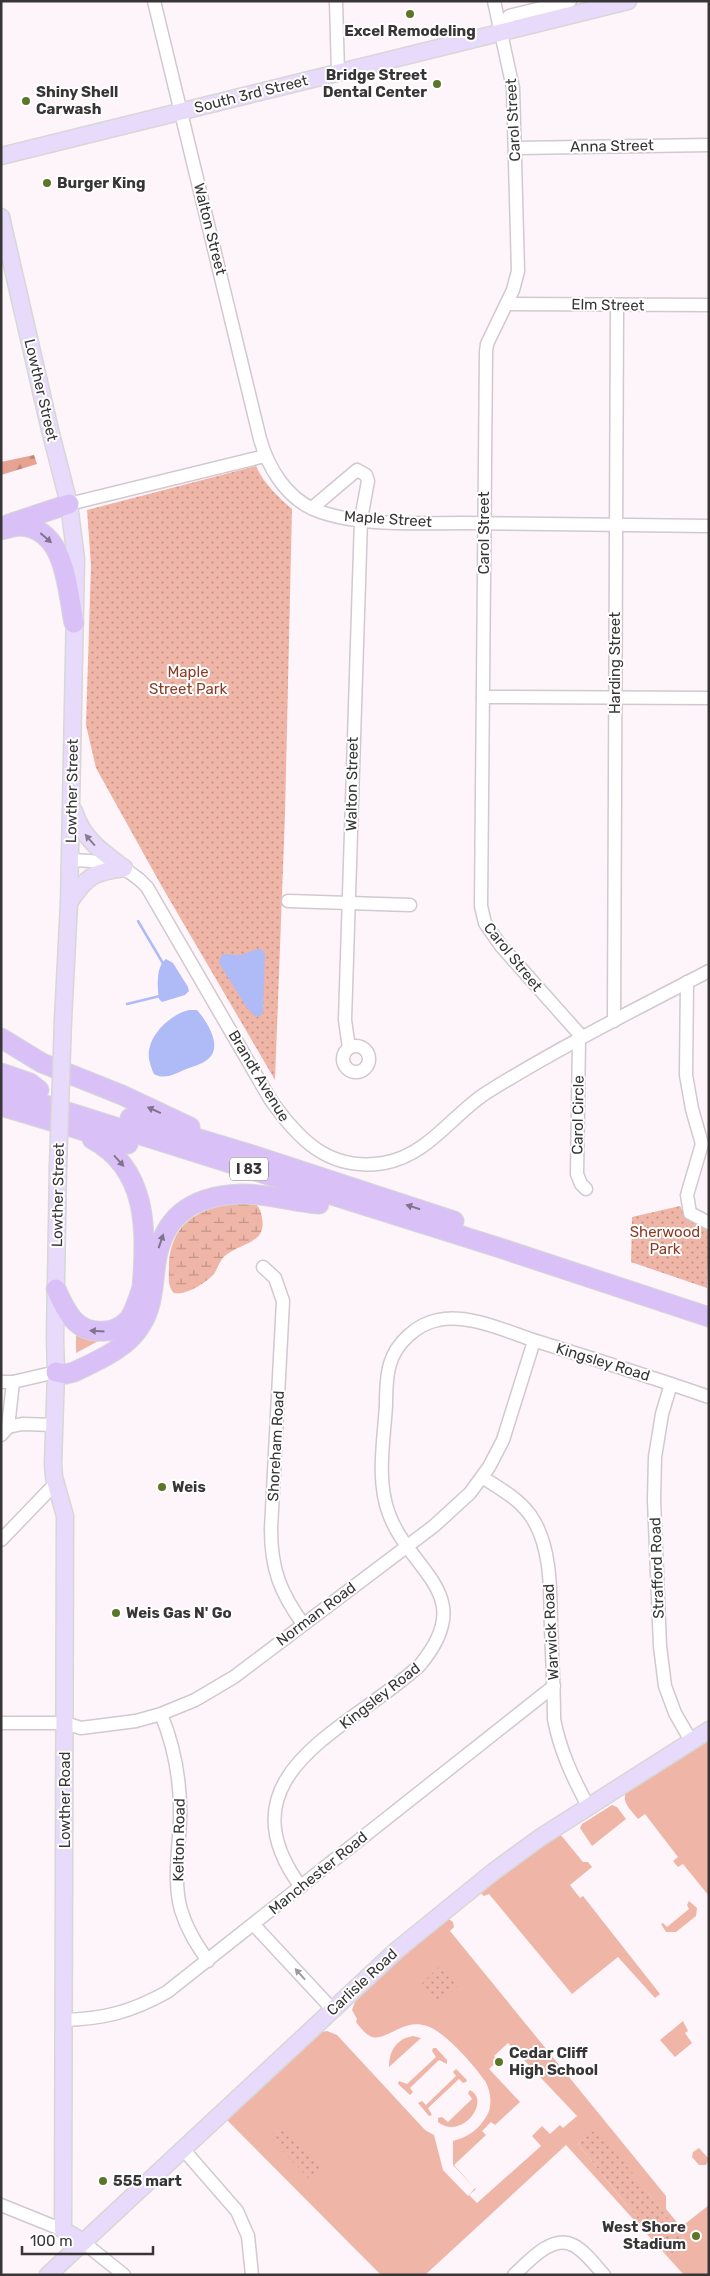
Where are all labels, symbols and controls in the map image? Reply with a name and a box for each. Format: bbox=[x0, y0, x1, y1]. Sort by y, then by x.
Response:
marker: Excel Remodeling bbox=[404, 8, 416, 20]
place label: Excel Remodeling bbox=[344, 22, 476, 40]
place label: Bridge Street Dental Center bbox=[323, 66, 427, 101]
street label: South 3rd Street bbox=[192, 71, 310, 117]
marker: Bridge Street Dental Center bbox=[431, 78, 443, 90]
street label: Carol Street bbox=[502, 78, 524, 162]
place label: Shiny Shell Carwash bbox=[36, 83, 118, 118]
marker: Shiny Shell Carwash bbox=[20, 95, 32, 107]
street label: Anna Street bbox=[570, 136, 654, 156]
place label: Burger King bbox=[57, 174, 145, 192]
marker: Burger King bbox=[41, 177, 53, 189]
street label: Walton Street bbox=[190, 181, 230, 277]
street label: Elm Street bbox=[571, 295, 645, 315]
street label: Lowther Street bbox=[20, 337, 62, 443]
street label: Carol Street bbox=[475, 491, 493, 575]
street label: Maple Street bbox=[343, 507, 433, 531]
one-way arrow bbox=[40, 532, 52, 544]
street label: Harding Street bbox=[606, 612, 624, 714]
park label: Maple Street Park bbox=[149, 663, 227, 698]
street label: Walton Street bbox=[342, 737, 362, 831]
street label: Lowther Street bbox=[62, 738, 82, 843]
one-way arrow bbox=[85, 834, 96, 846]
street label: Carol Street bbox=[480, 919, 546, 995]
street label: Brandt Avenue bbox=[225, 1027, 293, 1125]
street label: Carol Circle bbox=[568, 1075, 588, 1155]
one-way arrow bbox=[147, 1105, 161, 1113]
street label: Lowther Street bbox=[48, 1142, 68, 1247]
one-way arrow bbox=[113, 1154, 125, 1166]
road number: I 83 bbox=[230, 1158, 268, 1180]
one-way arrow bbox=[405, 1203, 420, 1211]
park label: Sherwood Park bbox=[630, 1223, 700, 1258]
one-way arrow bbox=[157, 1233, 165, 1248]
one-way arrow bbox=[89, 1326, 105, 1334]
street label: Kingsley Road bbox=[554, 1339, 652, 1385]
street label: Shoreham Road bbox=[264, 1390, 288, 1502]
place label: Weis bbox=[172, 1478, 206, 1496]
marker: Weis bbox=[156, 1481, 168, 1493]
street label: Strafford Road bbox=[646, 1517, 668, 1619]
street label: Norman Road bbox=[273, 1578, 359, 1650]
street label: Warwick Road bbox=[539, 1583, 563, 1681]
place label: Weis Gas N' Go bbox=[126, 1604, 232, 1622]
marker: Weis Gas N' Go bbox=[110, 1607, 122, 1619]
street label: Kingsley Road bbox=[336, 1659, 424, 1733]
street label: Lowther Road bbox=[56, 1752, 74, 1848]
street label: Kelton Road bbox=[169, 1798, 189, 1882]
street label: Manchester Road bbox=[265, 1828, 371, 1918]
street label: Carlisle Road bbox=[323, 1945, 401, 2019]
one-way arrow bbox=[294, 1968, 306, 1980]
place label: Cedar Cliff High School bbox=[509, 2044, 598, 2079]
marker: Cedar Cliff High School bbox=[493, 2056, 505, 2068]
place label: 555 mart bbox=[113, 2172, 182, 2190]
marker: 555 mart bbox=[97, 2175, 109, 2187]
place label: West Shore Stadium bbox=[602, 2218, 686, 2253]
scale bar bbox=[22, 2224, 154, 2256]
marker: West Shore Stadium bbox=[690, 2230, 702, 2242]
text: 100 m bbox=[30, 2232, 72, 2250]

